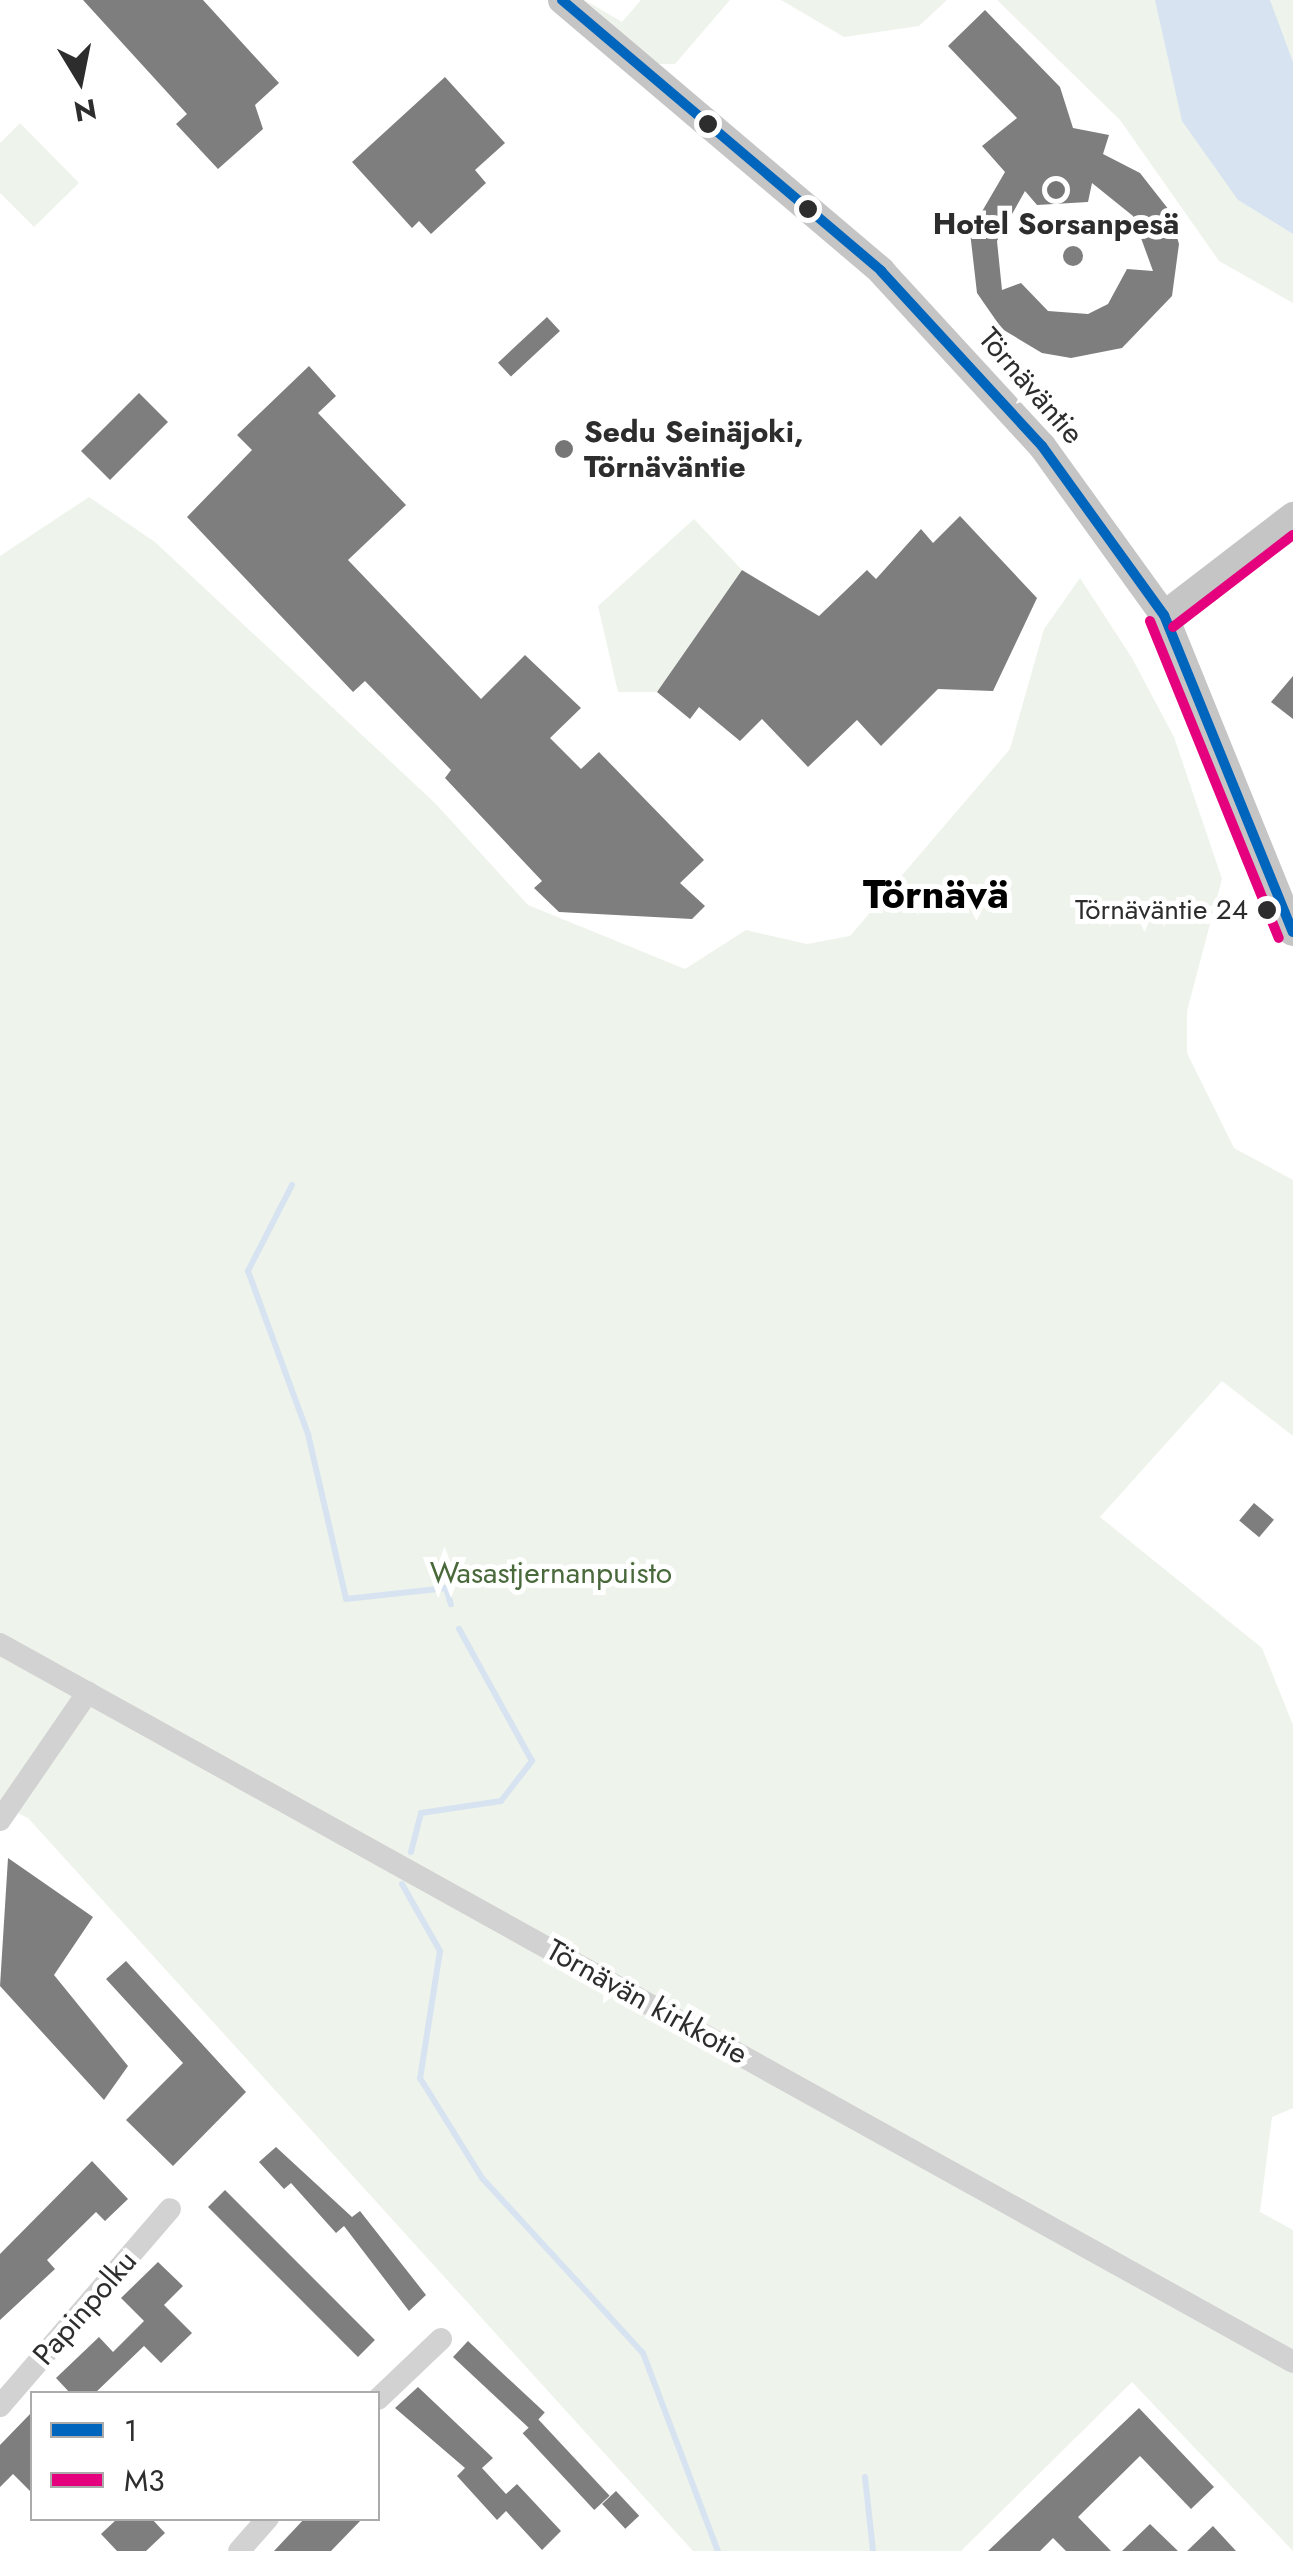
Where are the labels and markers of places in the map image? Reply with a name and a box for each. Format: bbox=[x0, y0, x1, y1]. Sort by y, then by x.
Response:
unlabelled marker bbox=[698, 114, 718, 134]
marker: Hotel Sorsanpesä bbox=[1045, 179, 1067, 201]
unlabelled marker bbox=[798, 199, 818, 219]
place label: Hotel Sorsanpesä bbox=[933, 206, 1179, 242]
place label: Sedu Seinäjoki, Törnäväntie bbox=[584, 414, 804, 484]
marker: Sedu Seinäjoki, Törnäväntie bbox=[553, 438, 575, 460]
place label: Törnäväntie 24 bbox=[1075, 893, 1248, 927]
marker: Törnäväntie 24 bbox=[1257, 900, 1277, 920]

